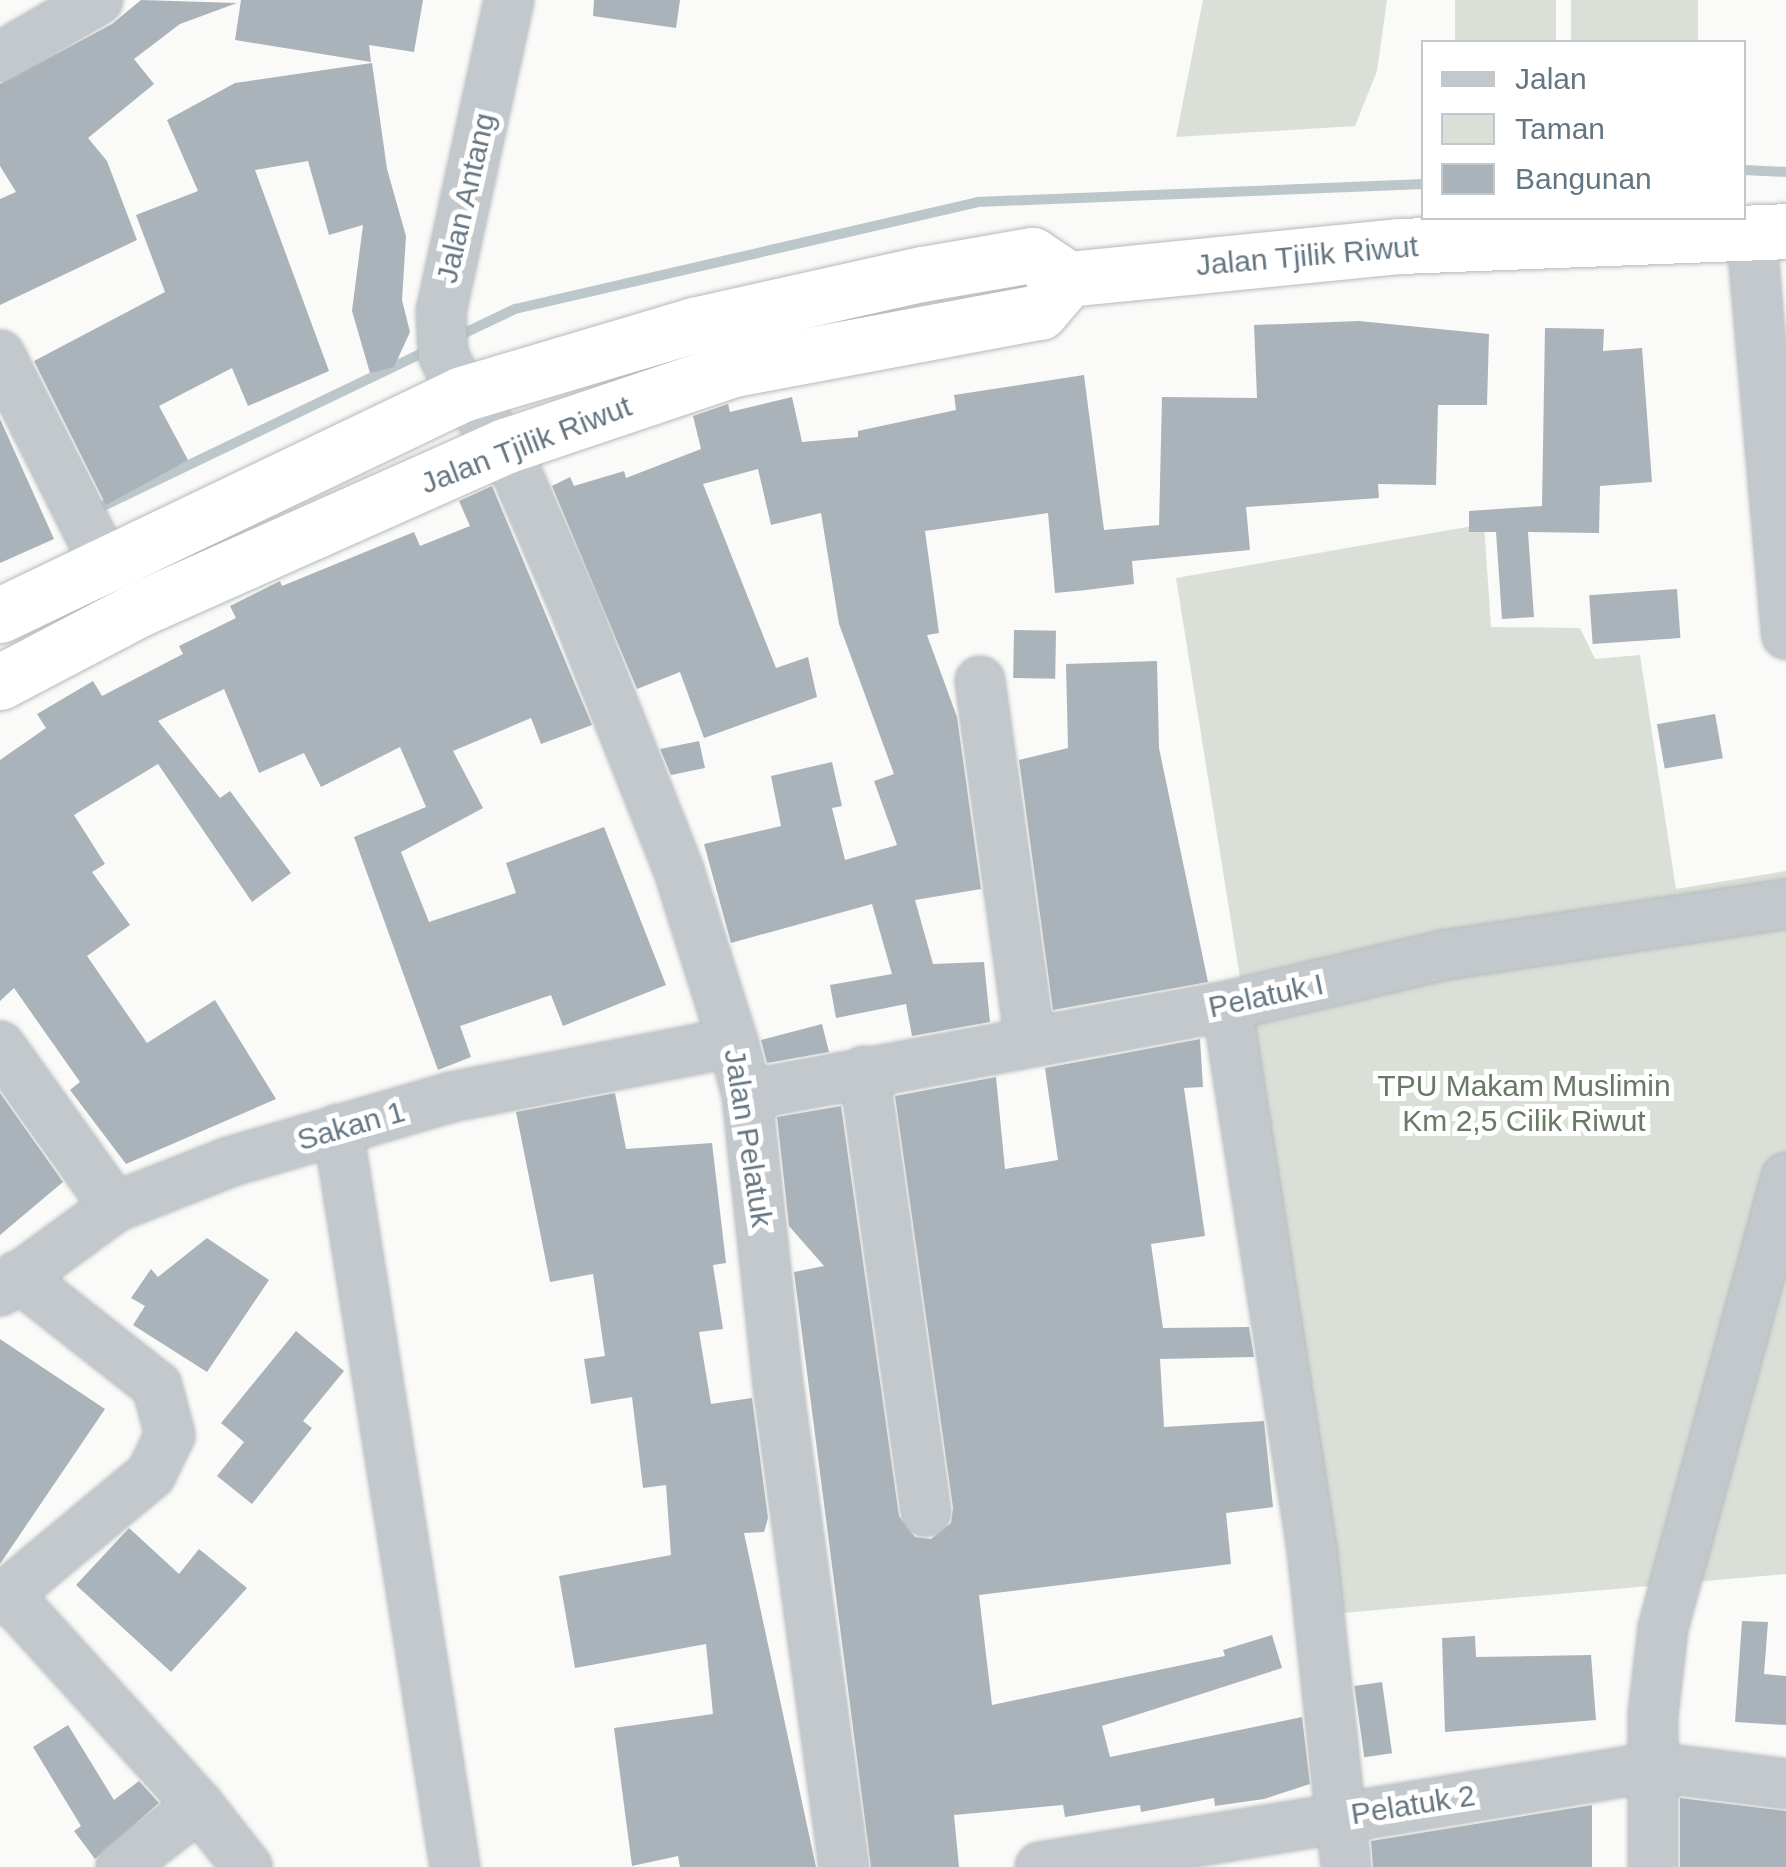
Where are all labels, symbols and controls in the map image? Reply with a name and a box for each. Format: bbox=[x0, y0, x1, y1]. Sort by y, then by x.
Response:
legend bbox=[1421, 40, 1746, 220]
text: Jalan bbox=[1515, 62, 1587, 95]
street label: Jalan Antang bbox=[429, 109, 503, 287]
text: Taman bbox=[1515, 112, 1605, 145]
text: Bangunan bbox=[1515, 162, 1652, 195]
street label: Jalan Tjilik Riwut bbox=[1194, 228, 1420, 284]
street label: Jalan Tjilik Riwut bbox=[415, 388, 637, 502]
street label: Pelatuk I bbox=[1205, 966, 1327, 1026]
street label: Jalan Pelatuk bbox=[716, 1046, 780, 1230]
park label: TPU Makam Muslimin Km 2,5 Cilik Riwut bbox=[1377, 1068, 1671, 1138]
street label: Sakan 1 bbox=[293, 1094, 409, 1158]
street label: Pelatuk 2 bbox=[1348, 1777, 1478, 1833]

